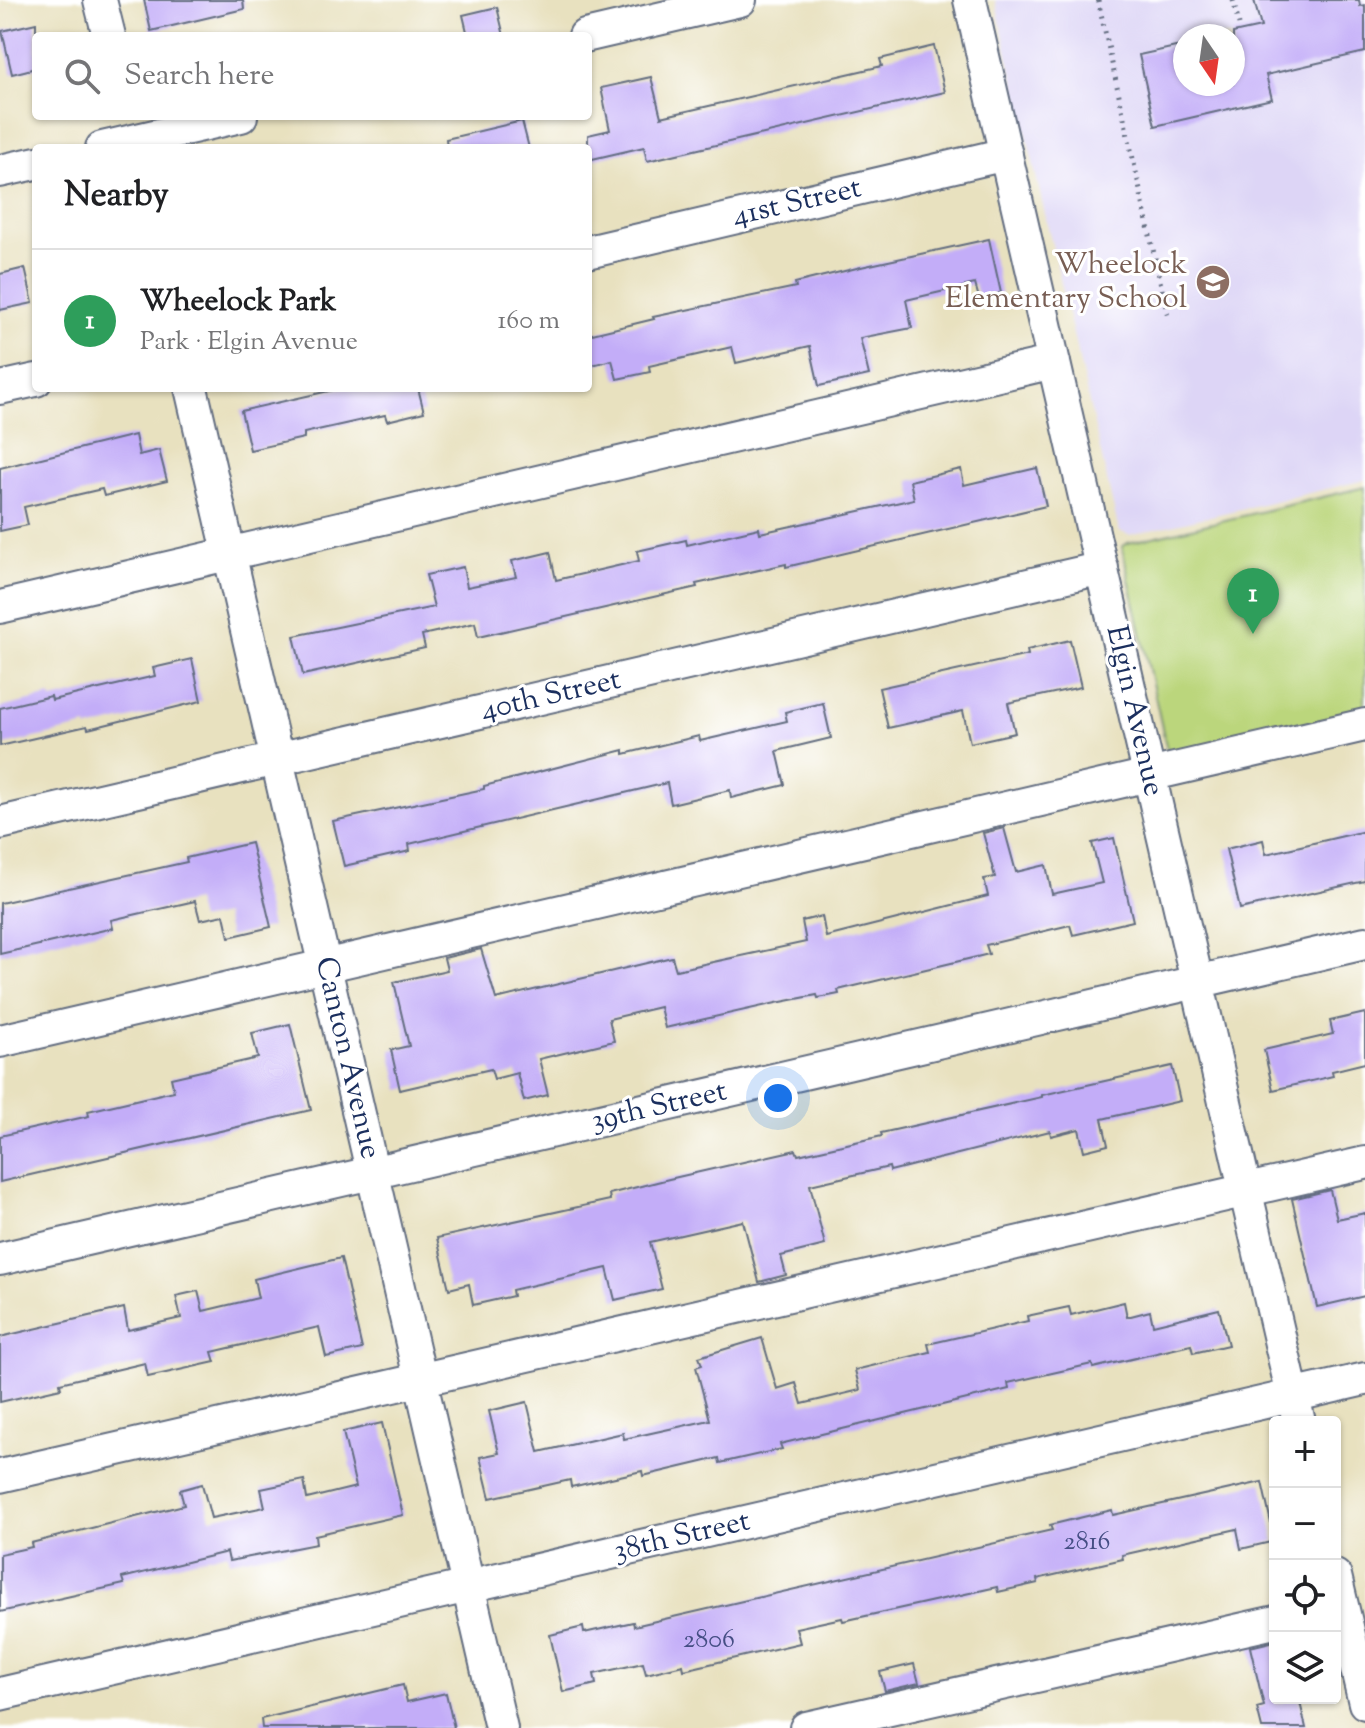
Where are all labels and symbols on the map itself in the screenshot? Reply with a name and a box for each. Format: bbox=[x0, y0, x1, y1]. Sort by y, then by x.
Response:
north arrow bbox=[1173, 24, 1245, 96]
street label: 41st Street bbox=[728, 167, 866, 239]
place label: Wheelock Elementary School bbox=[945, 244, 1187, 321]
school or university icon: Wheelock Elementary School bbox=[1194, 263, 1232, 301]
pin: 1 bbox=[1227, 568, 1279, 634]
street label: Elgin Avenue bbox=[1094, 622, 1174, 800]
street label: 40th Street bbox=[477, 659, 625, 733]
street label: Canton Avenue bbox=[303, 953, 391, 1163]
street label: 39th Street bbox=[587, 1071, 731, 1143]
your location bbox=[758, 1078, 798, 1118]
street label: 38th Street bbox=[610, 1500, 754, 1574]
house number: 2816 bbox=[1064, 1524, 1110, 1561]
house number: 2806 bbox=[683, 1622, 735, 1659]

